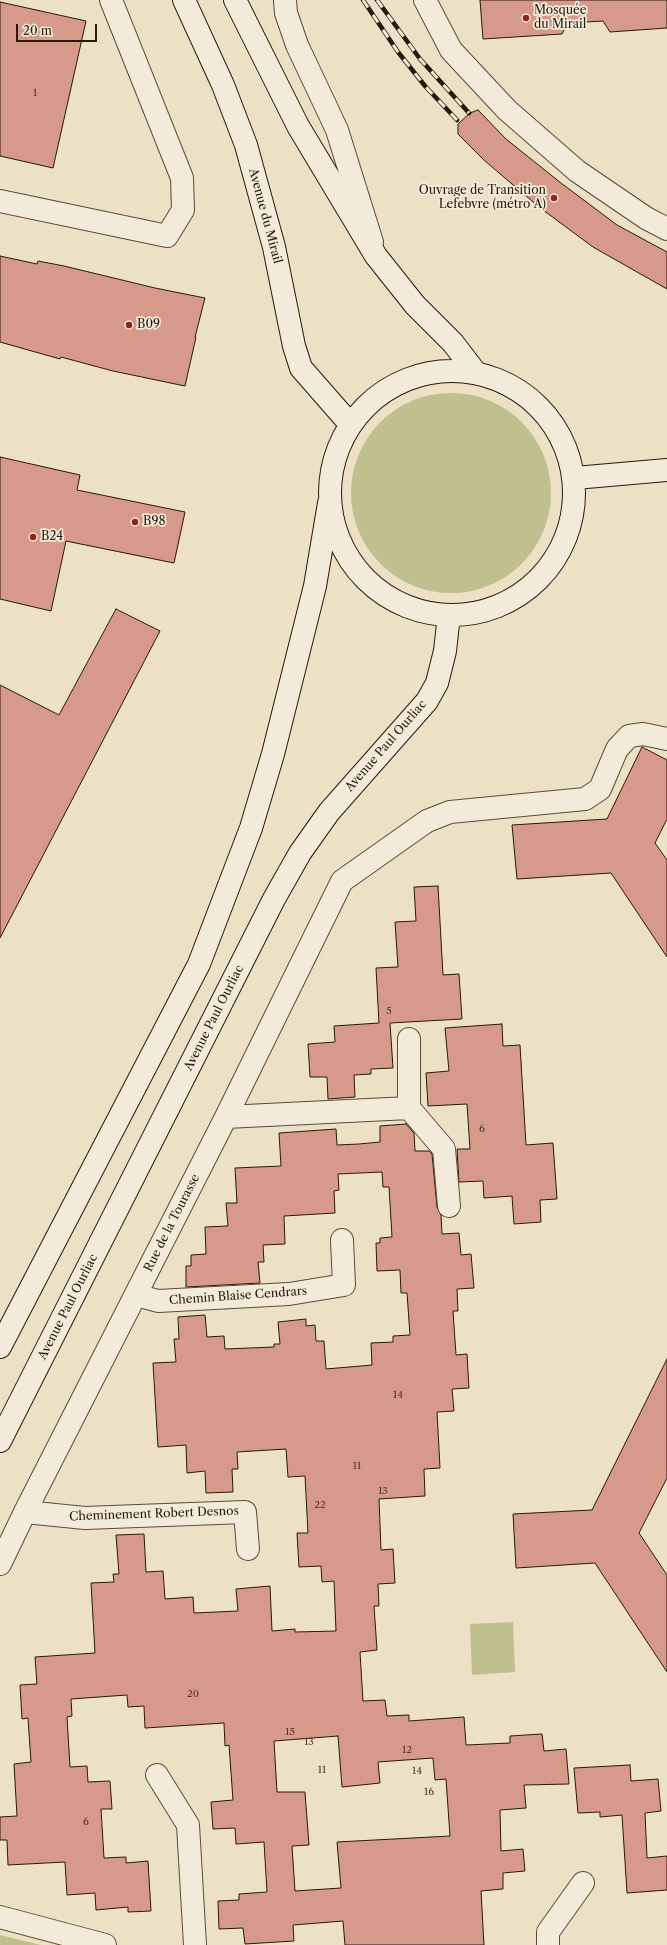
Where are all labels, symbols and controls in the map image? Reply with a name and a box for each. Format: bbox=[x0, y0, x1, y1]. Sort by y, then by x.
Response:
place label: Mosquée du Mirail bbox=[534, 4, 586, 32]
marker: Mosquée du Mirail bbox=[521, 13, 531, 23]
scale bar bbox=[18, 16, 99, 42]
text: 20 m bbox=[23, 23, 52, 38]
house number: 1 bbox=[33, 87, 37, 99]
street label: Avenue du Mirail bbox=[245, 167, 285, 265]
place label: Ouvrage de Transition Lefebvre (métro A) bbox=[419, 184, 546, 212]
marker: Ouvrage de Transition Lefebvre (métro A) bbox=[549, 193, 559, 203]
place label: B09 bbox=[137, 318, 160, 332]
marker: B09 bbox=[124, 320, 134, 330]
place label: B98 bbox=[143, 515, 166, 529]
marker: B98 bbox=[130, 517, 140, 527]
place label: B24 bbox=[41, 530, 63, 544]
marker: B24 bbox=[28, 532, 38, 542]
street label: Avenue Paul Ourliac bbox=[342, 697, 430, 795]
street label: Avenue Paul Ourliac bbox=[181, 963, 247, 1073]
house number: 5 bbox=[386, 1005, 392, 1017]
house number: 6 bbox=[479, 1123, 485, 1135]
street label: Rue de la Tourasse bbox=[141, 1172, 203, 1274]
street label: Avenue Paul Ourliac bbox=[35, 1252, 101, 1362]
street label: Chemin Blaise Cendrars bbox=[168, 1284, 308, 1308]
house number: 14 bbox=[393, 1389, 403, 1401]
house number: 11 bbox=[353, 1460, 361, 1472]
house number: 13 bbox=[378, 1485, 388, 1497]
house number: 22 bbox=[314, 1499, 326, 1511]
street label: Cheminement Robert Desnos bbox=[69, 1504, 239, 1524]
house number: 20 bbox=[187, 1688, 199, 1700]
house number: 15 bbox=[285, 1726, 295, 1738]
house number: 13 bbox=[304, 1736, 314, 1748]
house number: 12 bbox=[402, 1744, 412, 1756]
house number: 11 bbox=[318, 1764, 326, 1776]
house number: 14 bbox=[412, 1765, 422, 1777]
house number: 16 bbox=[424, 1786, 434, 1798]
house number: 6 bbox=[83, 1816, 89, 1828]

